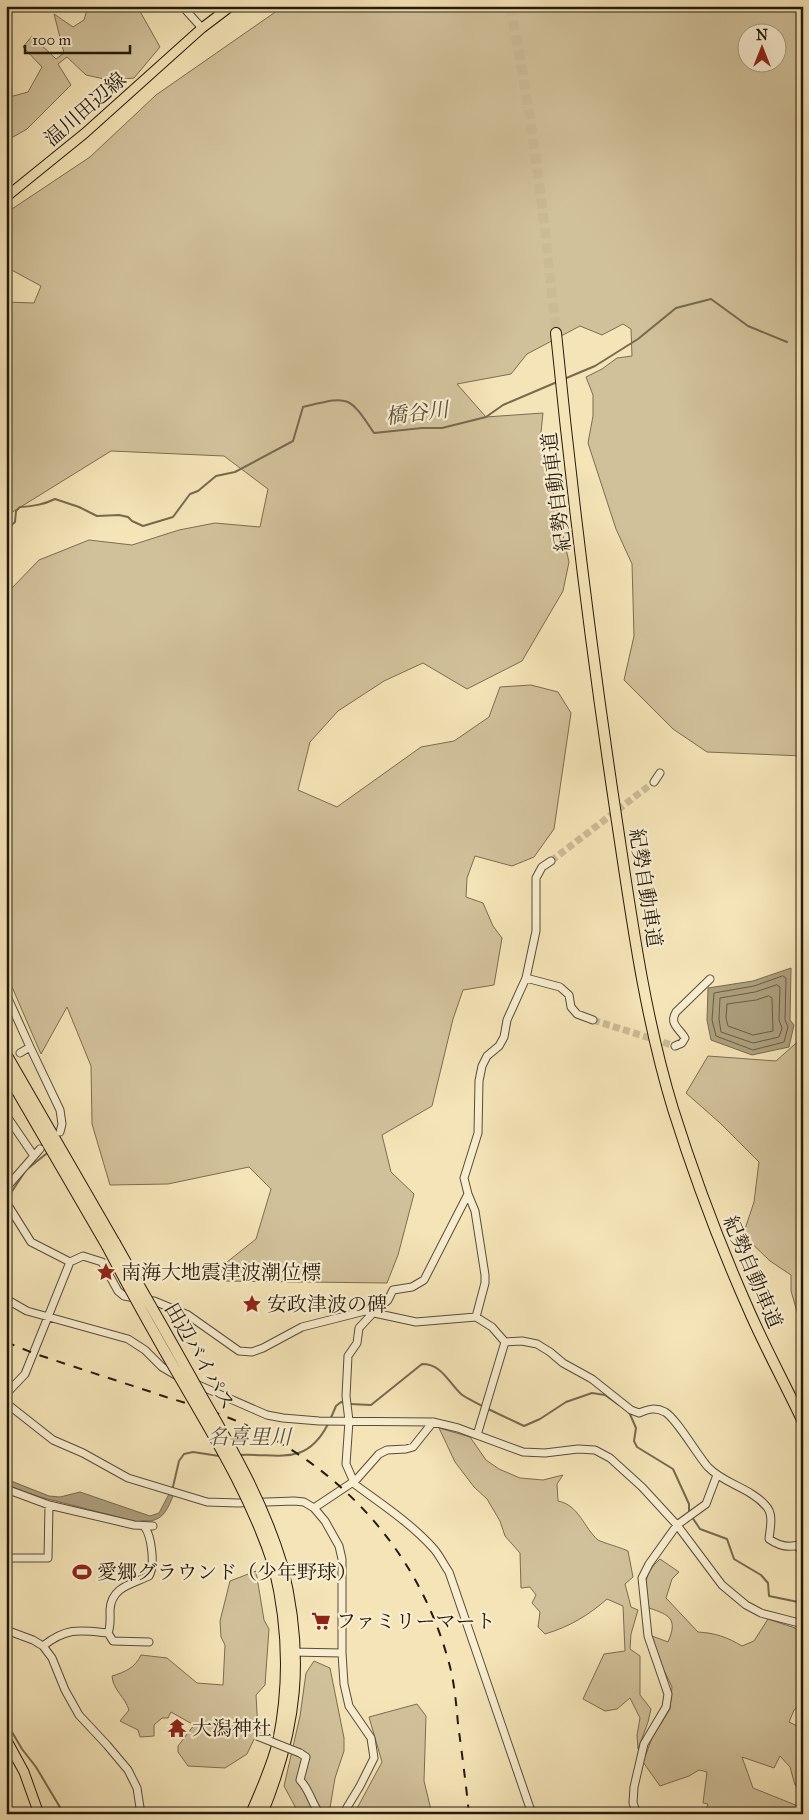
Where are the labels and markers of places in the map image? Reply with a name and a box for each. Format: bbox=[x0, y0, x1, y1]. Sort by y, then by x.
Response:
place label: 南海大地震津波潮位標 bbox=[121, 1260, 321, 1284]
place icon: 南海大地震津波潮位標 bbox=[95, 1261, 117, 1283]
place label: 安政津波の碑 bbox=[267, 1292, 387, 1316]
place icon: 安政津波の碑 bbox=[241, 1293, 263, 1315]
place label: 愛郷グラウンド（少年野球） bbox=[97, 1560, 357, 1584]
sports icon: 愛郷グラウンド（少年野球） bbox=[71, 1561, 93, 1583]
place label: ファミリーマート bbox=[336, 1609, 496, 1633]
supermarket icon: ファミリーマート bbox=[310, 1610, 332, 1632]
place label: 大潟神社 bbox=[192, 1716, 272, 1740]
temple icon: 大潟神社 bbox=[166, 1717, 188, 1739]

